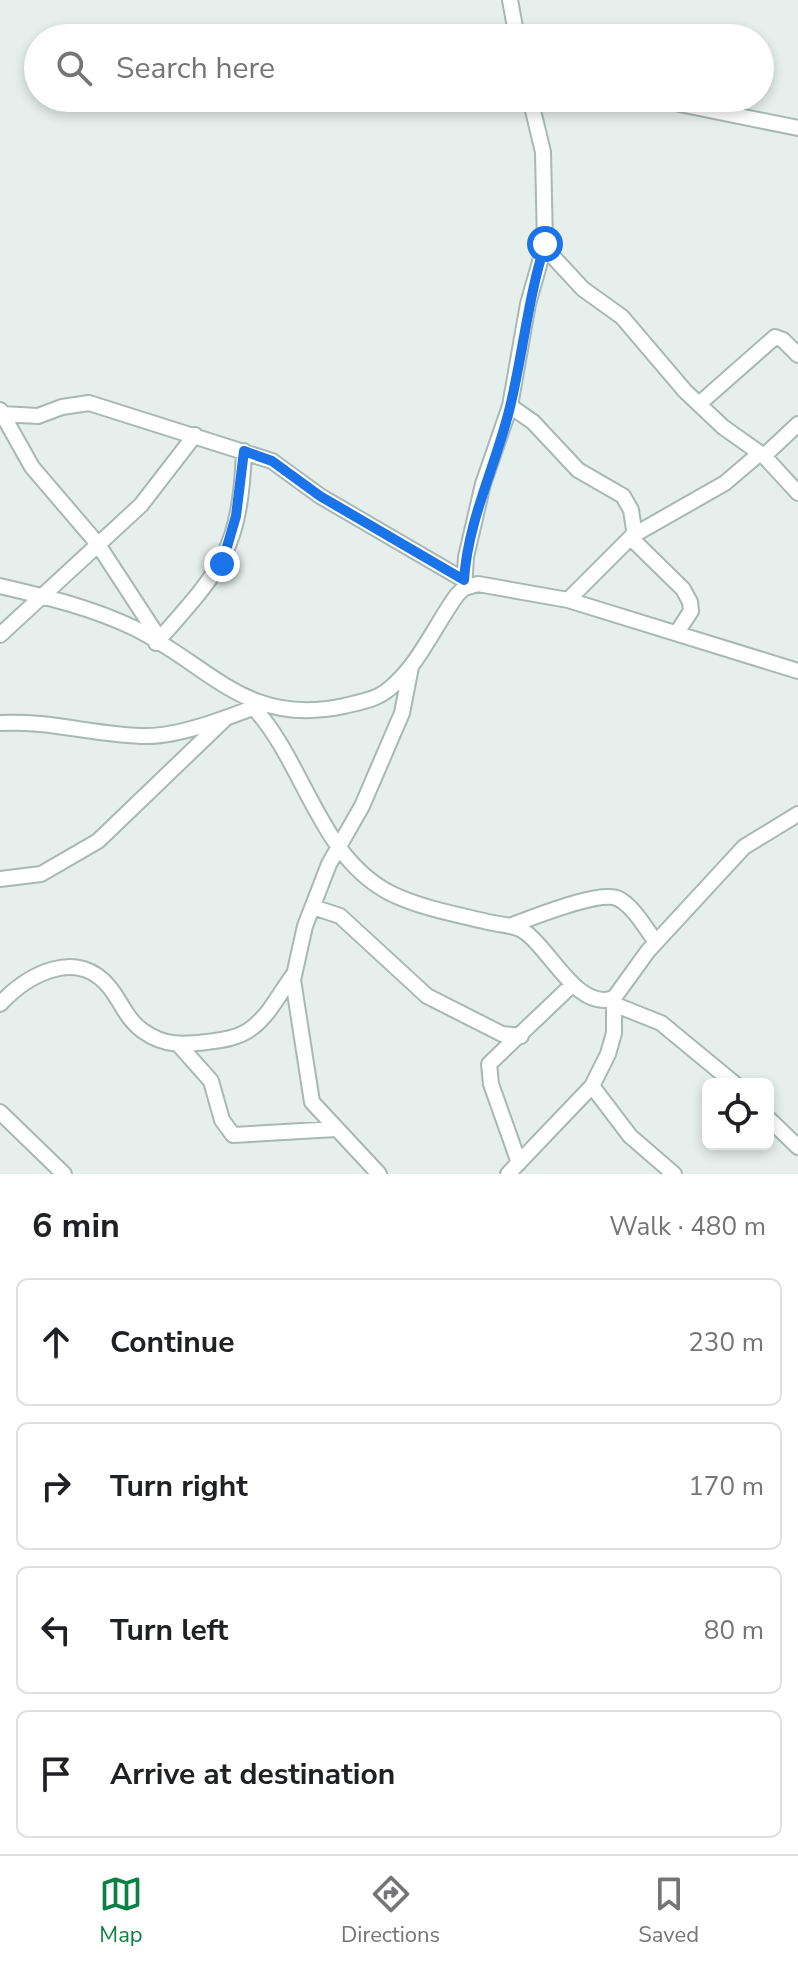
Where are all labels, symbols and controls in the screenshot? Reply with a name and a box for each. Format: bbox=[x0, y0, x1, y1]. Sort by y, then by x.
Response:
search box bbox=[24, 24, 774, 112]
icon: search bbox=[52, 46, 96, 90]
text: Search here bbox=[116, 48, 275, 89]
route start bbox=[527, 226, 563, 262]
route end bbox=[204, 546, 240, 582]
map controls bbox=[702, 1078, 774, 1150]
button: locate bbox=[702, 1078, 774, 1150]
text: 6 min bbox=[32, 1203, 120, 1249]
text: Walk · 480 m bbox=[609, 1209, 766, 1244]
icon: ahead bbox=[34, 1320, 78, 1364]
text: Continue bbox=[110, 1322, 235, 1363]
text: 230 m bbox=[688, 1325, 764, 1360]
icon: right bbox=[34, 1464, 78, 1508]
text: Turn right bbox=[110, 1466, 248, 1507]
text: 170 m bbox=[688, 1469, 764, 1504]
icon: left bbox=[34, 1608, 78, 1652]
text: Turn left bbox=[110, 1610, 228, 1651]
text: 80 m bbox=[704, 1613, 764, 1648]
icon: arrive bbox=[34, 1752, 78, 1796]
text: Arrive at destination bbox=[110, 1754, 395, 1795]
tab: Map bbox=[99, 1872, 143, 1950]
tab: Directions bbox=[341, 1872, 440, 1950]
tab: Saved bbox=[638, 1872, 699, 1950]

